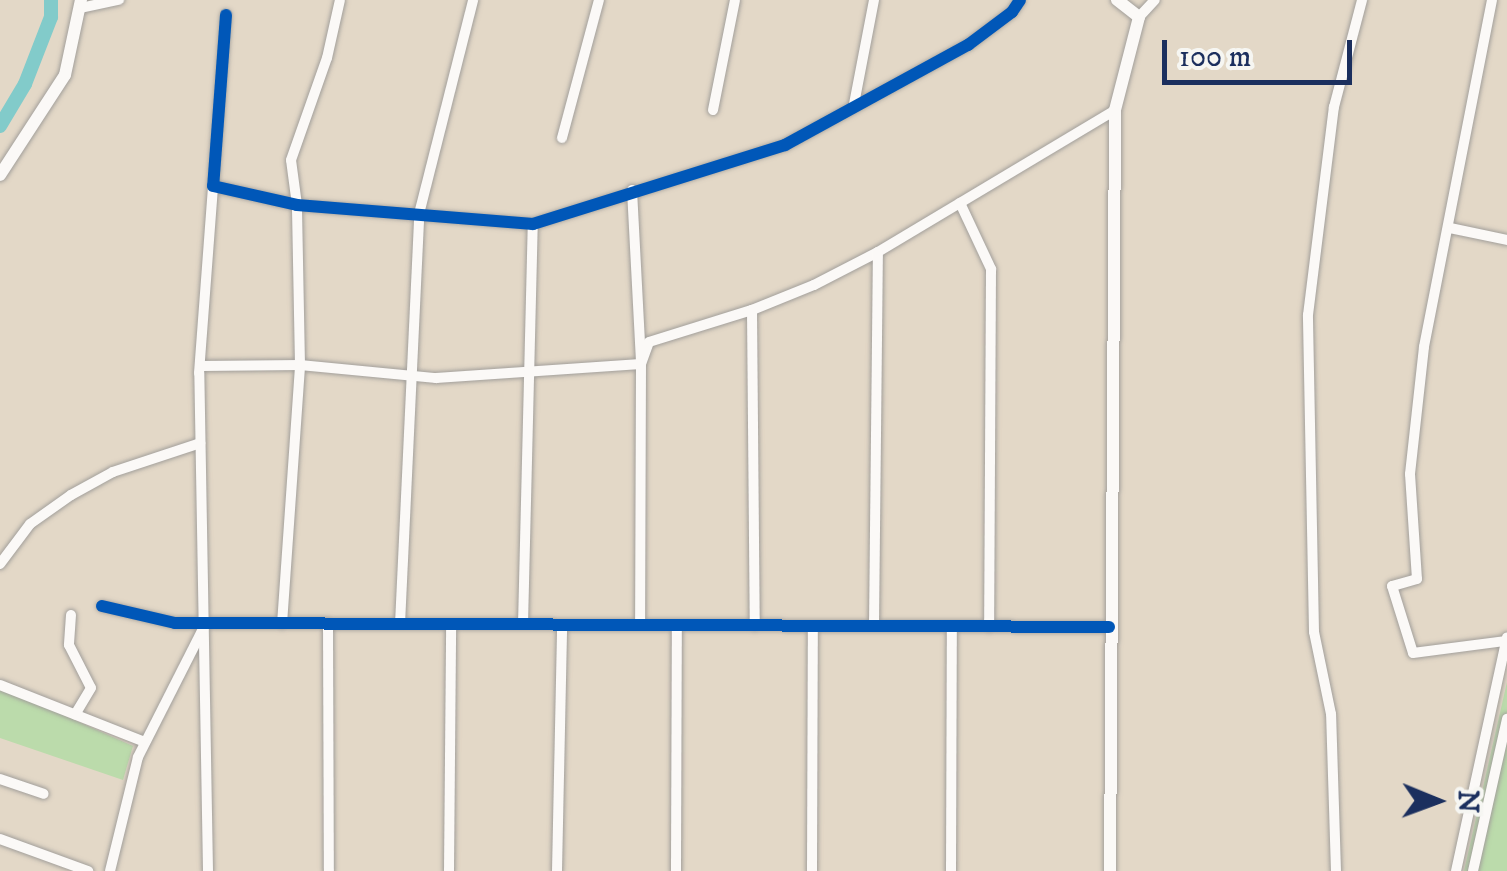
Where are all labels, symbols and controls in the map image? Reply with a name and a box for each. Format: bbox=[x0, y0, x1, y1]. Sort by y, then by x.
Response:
scale bar bbox=[1167, 20, 1357, 82]
text: 100 m bbox=[1179, 39, 1251, 76]
north arrow bbox=[1387, 751, 1487, 851]
text: N bbox=[1450, 790, 1485, 813]

